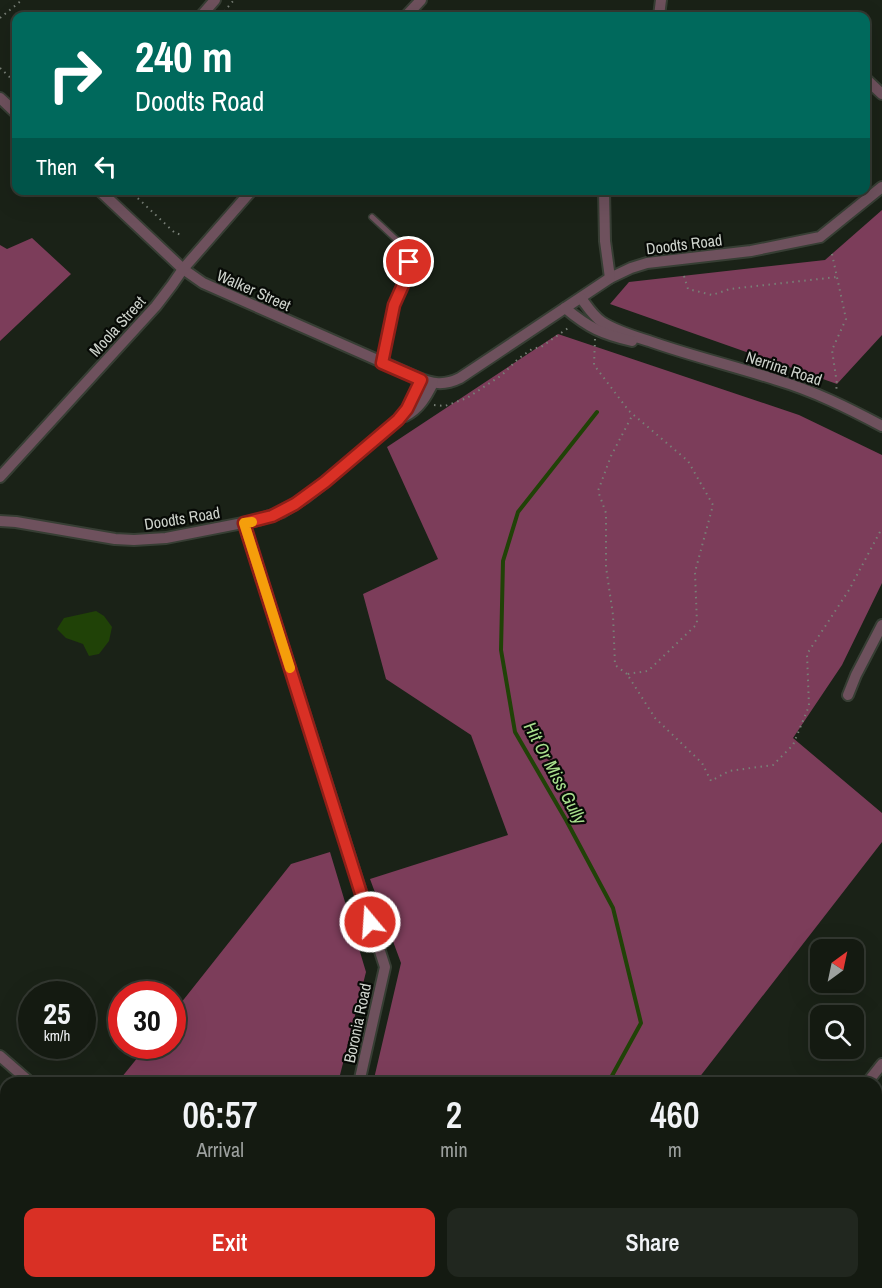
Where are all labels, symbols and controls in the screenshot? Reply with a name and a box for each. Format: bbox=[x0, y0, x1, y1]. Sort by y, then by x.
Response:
text: 240 m bbox=[135, 29, 233, 85]
icon: right bbox=[36, 36, 114, 114]
text: Doodts Road bbox=[135, 83, 264, 119]
icon: left bbox=[89, 150, 122, 183]
text: Then bbox=[36, 152, 77, 182]
street label: Doodts Road bbox=[645, 228, 723, 260]
pin bbox=[383, 236, 434, 287]
icon: arrive bbox=[392, 245, 425, 278]
street label: Walker Street bbox=[213, 264, 295, 316]
street label: Moola Street bbox=[84, 291, 150, 361]
street label: Nerrina Road bbox=[743, 345, 825, 391]
street label: Doodts Road bbox=[142, 501, 222, 535]
water label: Hit Or Miss Gully bbox=[518, 717, 594, 830]
position arrow bbox=[338, 890, 402, 954]
north arrow bbox=[810, 939, 864, 993]
map controls bbox=[810, 939, 864, 1059]
speed limit sign: 30 bbox=[108, 981, 186, 1059]
street label: Boronia Road bbox=[338, 981, 376, 1065]
text: 25 bbox=[43, 993, 71, 1033]
button: search bbox=[810, 1005, 864, 1059]
text: km/h bbox=[44, 1025, 70, 1046]
text: 06:57 bbox=[183, 1091, 258, 1139]
text: 2 bbox=[446, 1091, 462, 1139]
text: 460 bbox=[650, 1091, 699, 1139]
text: Arrival bbox=[196, 1136, 244, 1163]
text: min bbox=[440, 1136, 468, 1163]
text: m bbox=[668, 1136, 682, 1163]
button: Exit bbox=[24, 1208, 435, 1277]
button: Share bbox=[447, 1208, 858, 1277]

